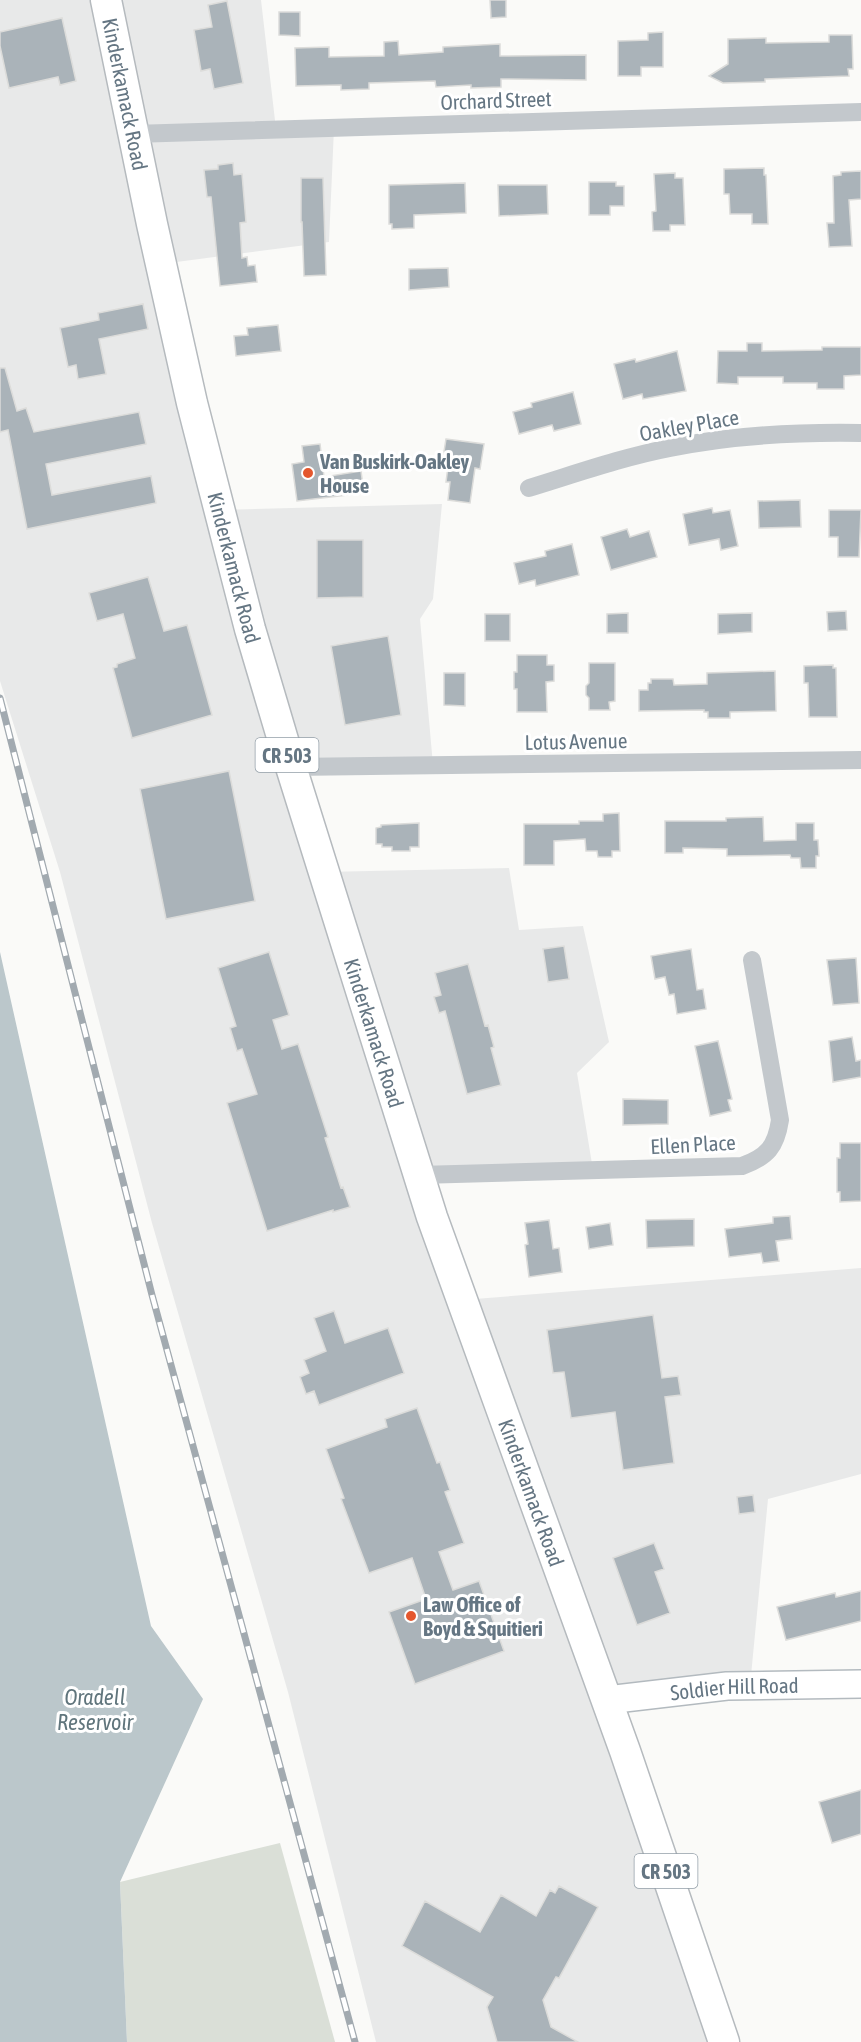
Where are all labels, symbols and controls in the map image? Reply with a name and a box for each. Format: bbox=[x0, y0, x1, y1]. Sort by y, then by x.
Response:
street label: Kinderkamack Road bbox=[98, 16, 153, 172]
street label: Orchard Street bbox=[440, 86, 552, 114]
street label: Oakley Place bbox=[637, 404, 741, 446]
place label: Van Buskirk-Oakley House bbox=[319, 449, 470, 497]
marker: Van Buskirk-Oakley House bbox=[301, 466, 315, 480]
street label: Kinderkamack Road bbox=[203, 490, 266, 646]
street label: Lotus Avenue bbox=[524, 728, 628, 754]
road number: CR 503 bbox=[256, 738, 318, 772]
street label: Kinderkamack Road bbox=[340, 955, 409, 1110]
street label: Ellen Place bbox=[650, 1130, 736, 1158]
street label: Kinderkamack Road bbox=[494, 1416, 569, 1570]
place label: Law Office of Boyd & Squitieri bbox=[423, 1592, 543, 1640]
marker: Law Office of Boyd & Squitieri bbox=[404, 1609, 418, 1623]
street label: Soldier Hill Road bbox=[669, 1673, 799, 1705]
water label: Oradell Reservoir bbox=[57, 1684, 134, 1735]
road number: CR 503 bbox=[634, 1854, 698, 1888]

